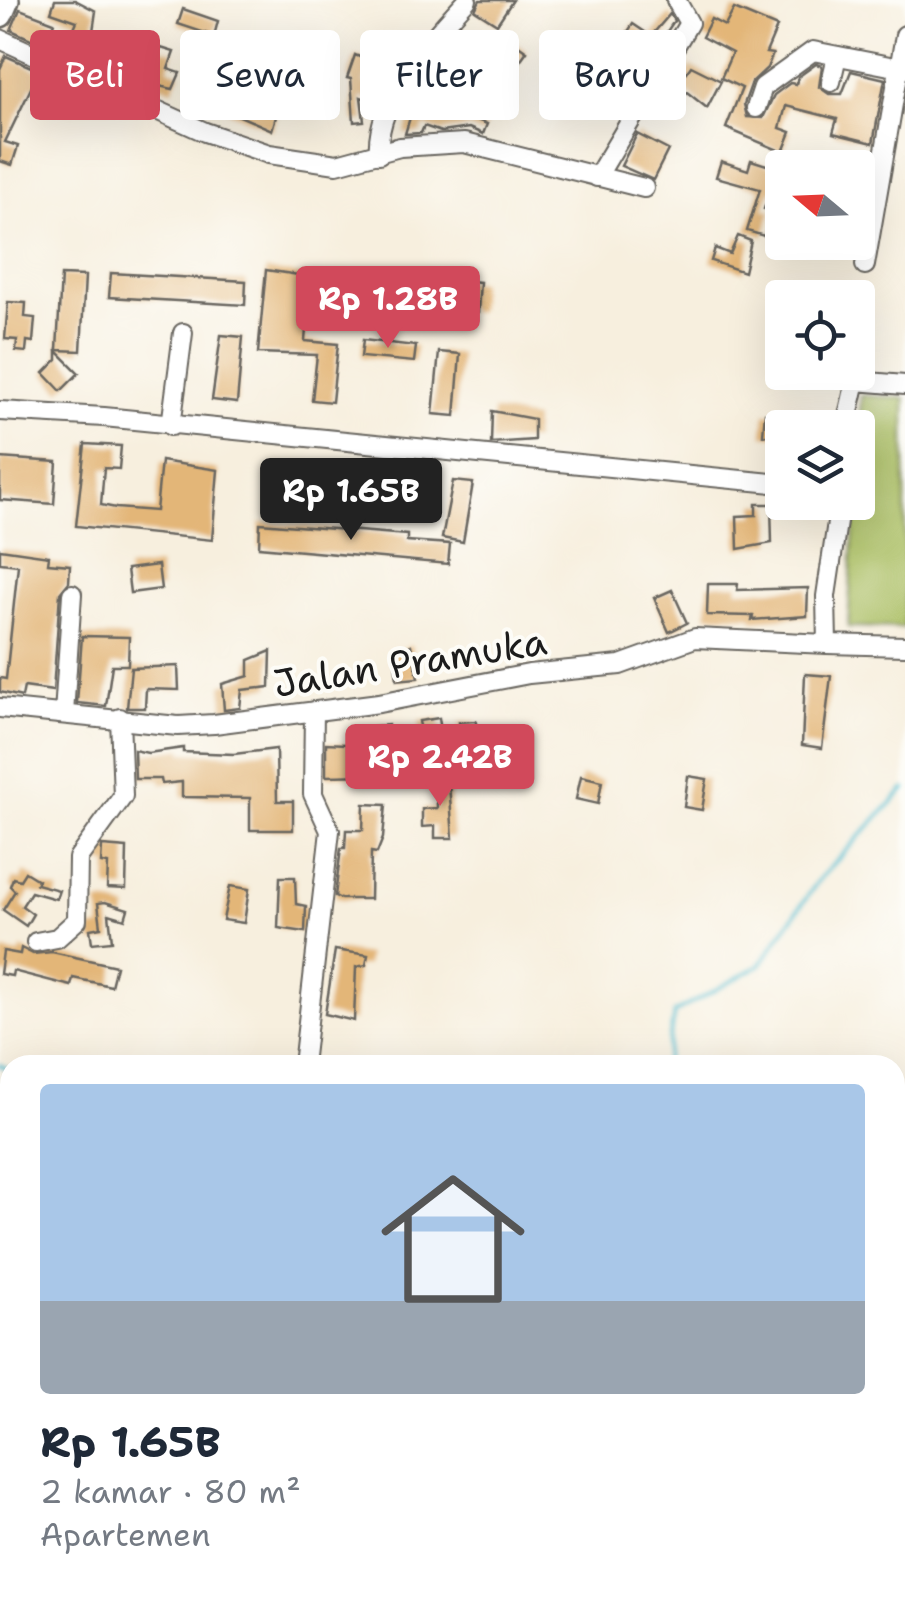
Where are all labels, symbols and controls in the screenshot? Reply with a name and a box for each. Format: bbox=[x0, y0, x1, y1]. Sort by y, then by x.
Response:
chip: Beli bbox=[30, 30, 160, 120]
chip: Sewa bbox=[180, 30, 340, 120]
chip: Filter bbox=[360, 30, 519, 120]
chip: Baru bbox=[539, 30, 686, 120]
north arrow bbox=[765, 150, 875, 260]
map controls bbox=[765, 150, 875, 520]
pin: Rp 1.28B bbox=[285, 266, 491, 351]
text: Rp 1.28B bbox=[318, 277, 458, 320]
button: locate bbox=[765, 280, 875, 390]
button: layers bbox=[765, 410, 875, 520]
pin: Rp 1.65B bbox=[248, 458, 454, 543]
text: Rp 1.65B bbox=[282, 469, 420, 512]
street label: Jalan Pramuka bbox=[270, 615, 551, 709]
pin: Rp 2.42B bbox=[337, 724, 543, 809]
text: Rp 2.42B bbox=[367, 735, 513, 778]
icon: home bbox=[363, 1149, 543, 1329]
text: Rp 1.65B bbox=[40, 1414, 221, 1470]
text: 2 kamar · 80 m² bbox=[40, 1470, 301, 1513]
text: Apartemen bbox=[40, 1513, 211, 1556]

